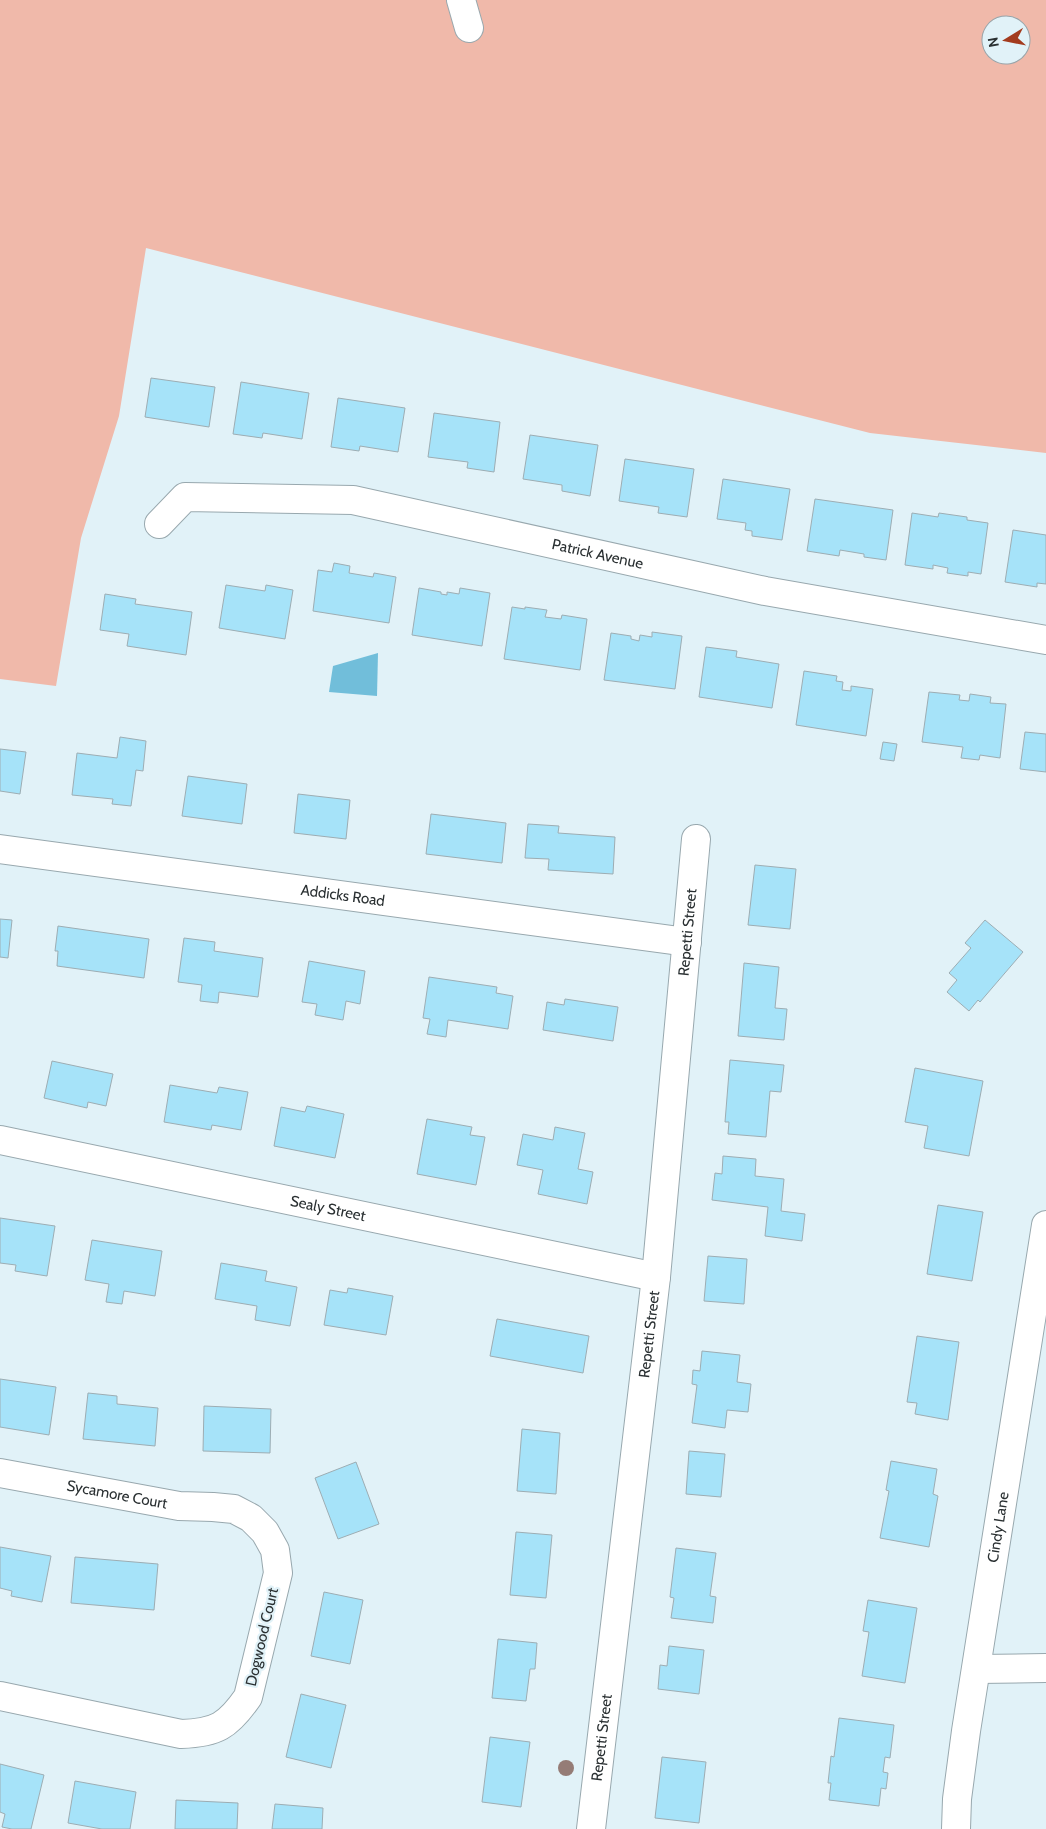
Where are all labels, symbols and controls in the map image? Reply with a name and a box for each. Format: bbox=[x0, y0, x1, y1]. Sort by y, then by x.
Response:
north arrow bbox=[981, 15, 1031, 65]
text: N bbox=[983, 36, 1003, 49]
street label: Patrick Avenue bbox=[550, 535, 645, 573]
street label: Addicks Road bbox=[300, 881, 386, 910]
street label: Repetti Street bbox=[675, 888, 700, 977]
street label: Sealy Street bbox=[289, 1192, 367, 1225]
street label: Repetti Street bbox=[635, 1290, 663, 1379]
street label: Sycamore Court bbox=[65, 1476, 169, 1513]
street label: Cindy Lane bbox=[984, 1490, 1013, 1564]
street label: Dogwood Court bbox=[242, 1586, 282, 1688]
street label: Repetti Street bbox=[588, 1693, 616, 1782]

